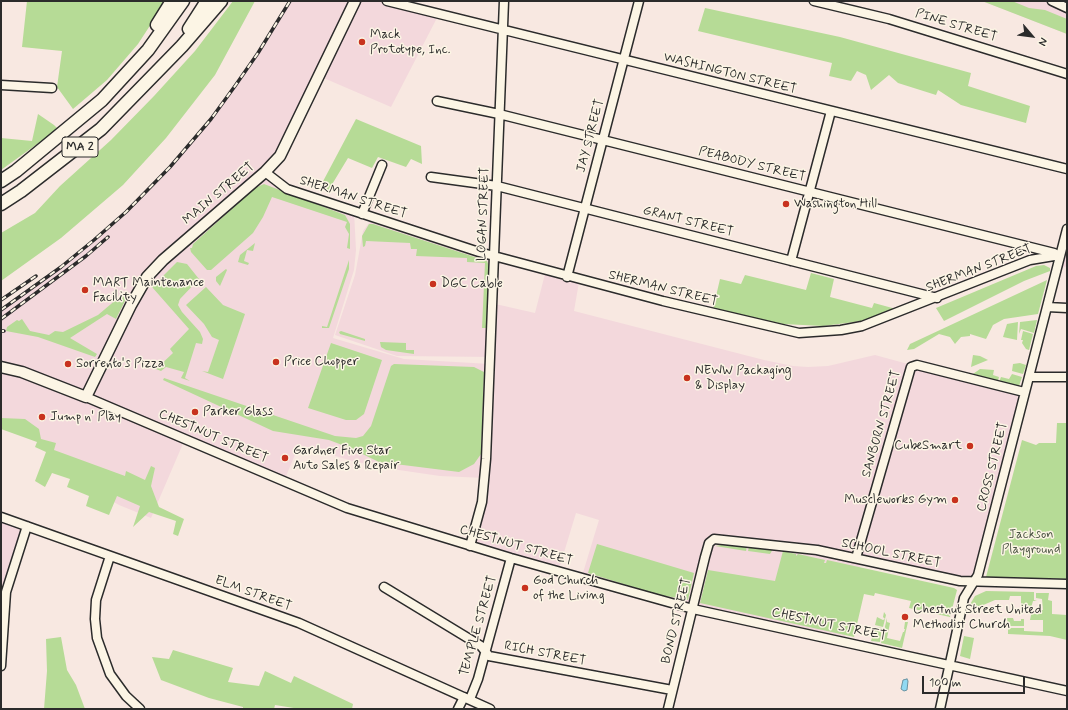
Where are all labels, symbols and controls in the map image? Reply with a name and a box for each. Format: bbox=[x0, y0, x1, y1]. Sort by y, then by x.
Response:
street label: PINE STREET bbox=[913, 6, 999, 46]
north arrow bbox=[1012, 16, 1052, 56]
place label: Mack Prototype, Inc. bbox=[370, 27, 450, 58]
text: N bbox=[1035, 35, 1050, 48]
marker: Mack Prototype, Inc. bbox=[357, 37, 367, 47]
street label: WASHINGTON STREET bbox=[662, 50, 798, 98]
street label: JAY STREET bbox=[574, 98, 608, 174]
road number: MA 2 bbox=[62, 137, 98, 157]
street label: PEABODY STREET bbox=[697, 144, 807, 186]
street label: MAIN STREET bbox=[180, 159, 258, 229]
street label: LOGAN STREET bbox=[475, 166, 493, 262]
street label: SHERMAN STREET bbox=[297, 173, 409, 223]
place label: Washington Hill bbox=[794, 196, 877, 212]
marker: Washington Hill bbox=[781, 199, 791, 209]
street label: GRANT STREET bbox=[641, 203, 735, 241]
street label: SHERMAN STREET bbox=[924, 242, 1034, 296]
street label: SHERMAN STREET bbox=[607, 268, 719, 310]
place label: MART Maintenance Facility bbox=[93, 275, 204, 306]
place label: DGC Cable bbox=[441, 276, 503, 292]
marker: DGC Cable bbox=[428, 279, 438, 289]
marker: MART Maintenance Facility bbox=[80, 285, 90, 295]
place label: Price Chopper bbox=[284, 354, 359, 370]
place label: Sorrento's Pizza bbox=[76, 356, 164, 372]
marker: Price Chopper bbox=[271, 357, 281, 367]
marker: Sorrento's Pizza bbox=[63, 359, 73, 369]
place label: NEWW Packaging & Display bbox=[695, 363, 792, 394]
street label: SANBORN STREET bbox=[859, 369, 905, 479]
marker: NEWW Packaging & Display bbox=[682, 373, 692, 383]
place label: Parker Glass bbox=[203, 404, 273, 420]
street label: CHESTNUT STREET bbox=[156, 407, 270, 467]
marker: Parker Glass bbox=[190, 407, 200, 417]
place label: Jump n' Play bbox=[50, 409, 121, 425]
marker: Jump n' Play bbox=[37, 412, 47, 422]
street label: CROSS STREET bbox=[974, 421, 1012, 513]
place label: CubeSmart bbox=[894, 438, 962, 454]
marker: CubeSmart bbox=[965, 441, 975, 451]
place label: Gardner Five Star Auto Sales & Repair bbox=[293, 443, 399, 474]
marker: Gardner Five Star Auto Sales & Repair bbox=[280, 453, 290, 463]
place label: Muscleworks Gym bbox=[844, 492, 947, 508]
marker: Muscleworks Gym bbox=[950, 495, 960, 505]
street label: CHESTNUT STREET bbox=[458, 522, 574, 570]
park label: Jackson Playground bbox=[1002, 527, 1060, 558]
street label: SCHOOL STREET bbox=[840, 536, 942, 572]
street label: ELM STREET bbox=[213, 573, 293, 615]
place label: God Church of the Living bbox=[533, 573, 605, 604]
street label: TEMPLE STREET bbox=[457, 574, 501, 678]
street label: BOND STREET bbox=[659, 576, 695, 666]
marker: God Church of the Living bbox=[520, 583, 530, 593]
place label: Chestnut Street United Methodist Church bbox=[913, 602, 1041, 633]
street label: CHESTNUT STREET bbox=[770, 605, 888, 645]
marker: Chestnut Street United Methodist Church bbox=[900, 612, 910, 622]
street label: RICH STREET bbox=[503, 638, 587, 670]
scale bar bbox=[924, 668, 1027, 694]
text: 100 m bbox=[929, 675, 961, 691]

